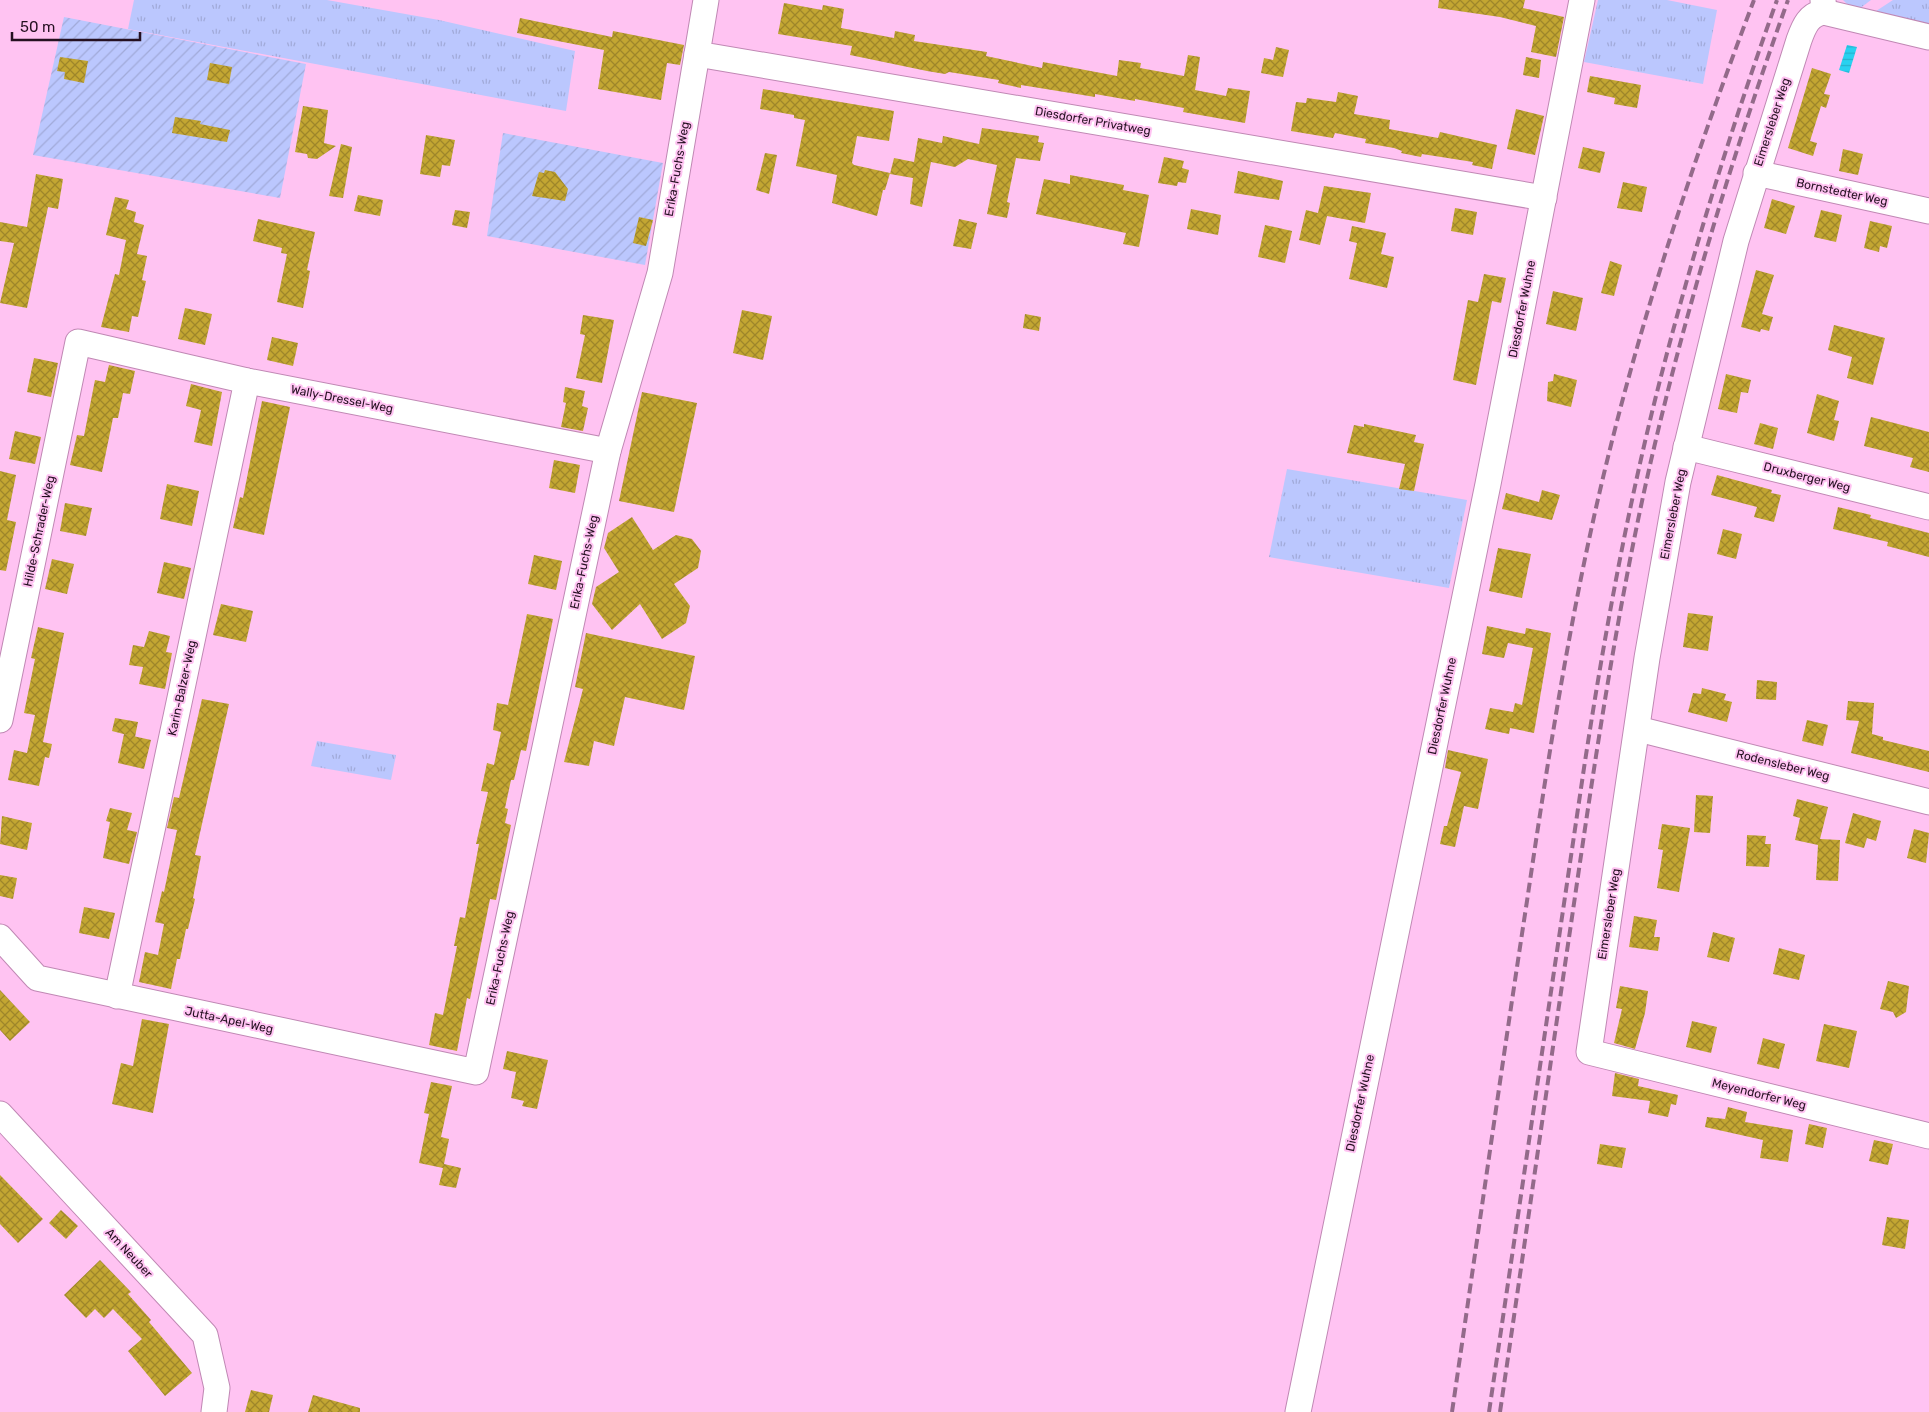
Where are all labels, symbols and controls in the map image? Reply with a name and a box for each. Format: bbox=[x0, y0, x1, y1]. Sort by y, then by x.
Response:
scale bar bbox=[12, 10, 140, 42]
text: 50 m bbox=[20, 18, 55, 36]
street label: Eimersleber Weg bbox=[1751, 76, 1793, 168]
street label: Diesdorfer Privatweg bbox=[1034, 104, 1152, 138]
street label: Erika-Fuchs-Weg bbox=[662, 121, 692, 217]
street label: Bornstedter Weg bbox=[1795, 175, 1889, 209]
street label: Diesdorfer Wuhne bbox=[1506, 259, 1538, 359]
street label: Wally-Dressel-Weg bbox=[290, 382, 394, 416]
street label: Druxberger Weg bbox=[1762, 459, 1852, 495]
street label: Eimersleber Weg bbox=[1657, 467, 1689, 561]
street label: Hilde-Schrader-Weg bbox=[20, 474, 58, 588]
street label: Erika-Fuchs-Weg bbox=[567, 514, 601, 610]
street label: Karin-Balzer-Weg bbox=[165, 639, 199, 737]
street label: Diesdorfer Wuhne bbox=[1425, 656, 1459, 756]
street label: Rodensleber Weg bbox=[1735, 747, 1831, 783]
street label: Eimersleber Weg bbox=[1595, 867, 1623, 961]
street label: Erika-Fuchs-Weg bbox=[483, 910, 517, 1006]
street label: Jutta-Apel-Weg bbox=[184, 1004, 274, 1036]
street label: Diesdorfer Wuhne bbox=[1343, 1053, 1377, 1153]
street label: Meyendorfer Weg bbox=[1710, 1076, 1808, 1112]
street label: Am Neuber bbox=[103, 1225, 156, 1281]

